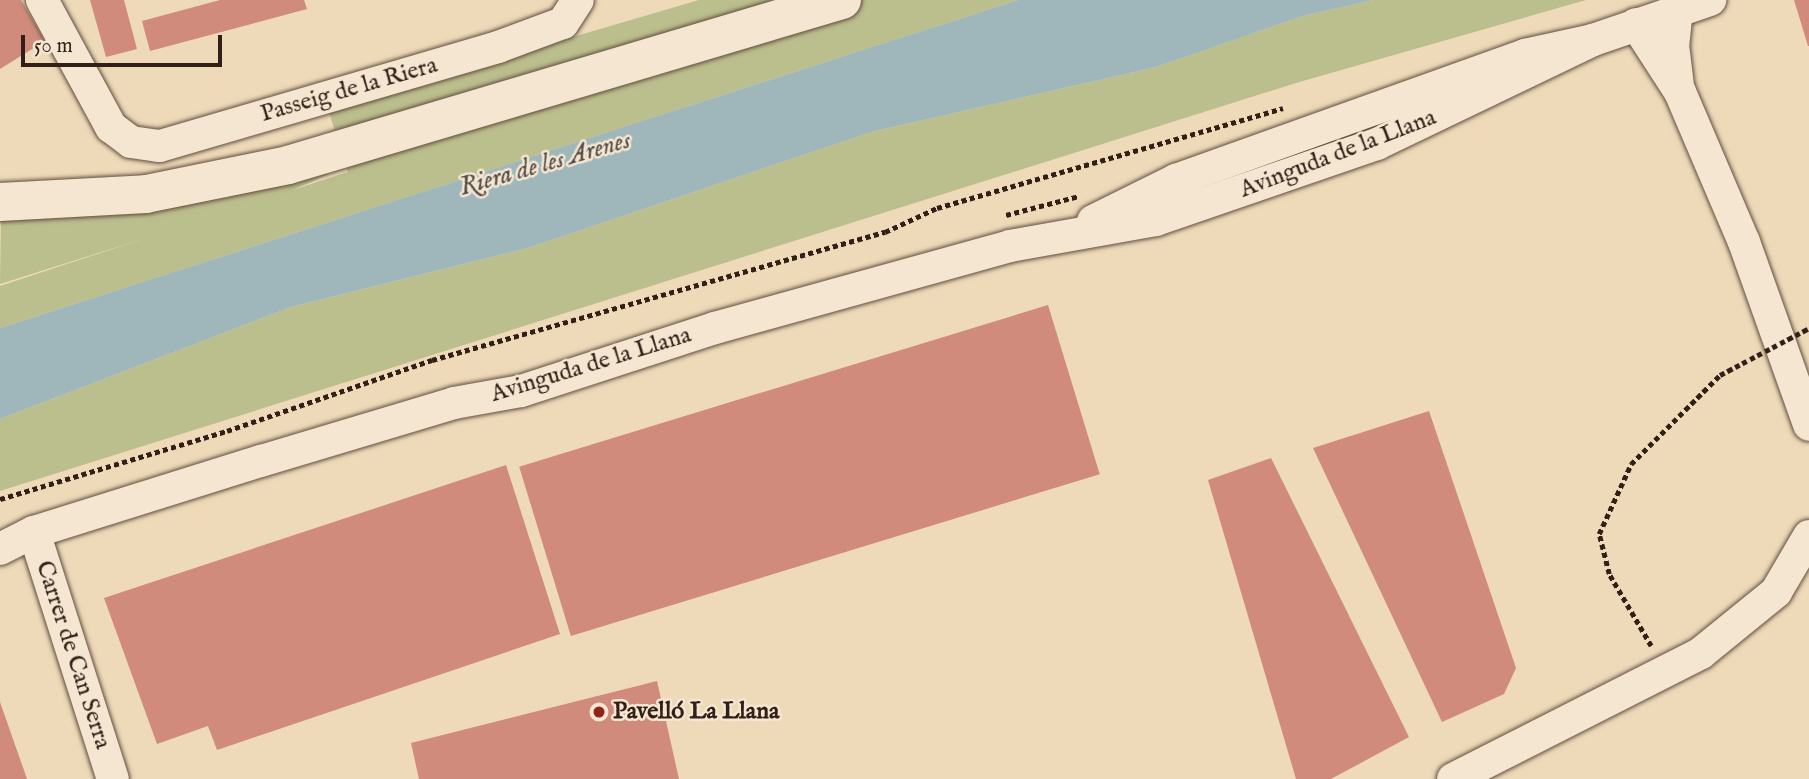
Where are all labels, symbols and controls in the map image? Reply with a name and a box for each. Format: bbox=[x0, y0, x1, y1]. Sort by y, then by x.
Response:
scale bar bbox=[24, 21, 226, 65]
text: 50 m bbox=[34, 33, 73, 60]
street label: Passeig de la Riera bbox=[257, 51, 441, 129]
street label: Avinguda de la Llana bbox=[1236, 103, 1440, 205]
water label: Riera de les Arenes bbox=[456, 125, 634, 203]
street label: Avinguda de la Llana bbox=[487, 321, 695, 409]
street label: Carrer de Can Serra bbox=[29, 557, 117, 753]
place label: Pavelló La Llana bbox=[613, 698, 779, 726]
marker: Pavelló La Llana bbox=[591, 704, 607, 720]

